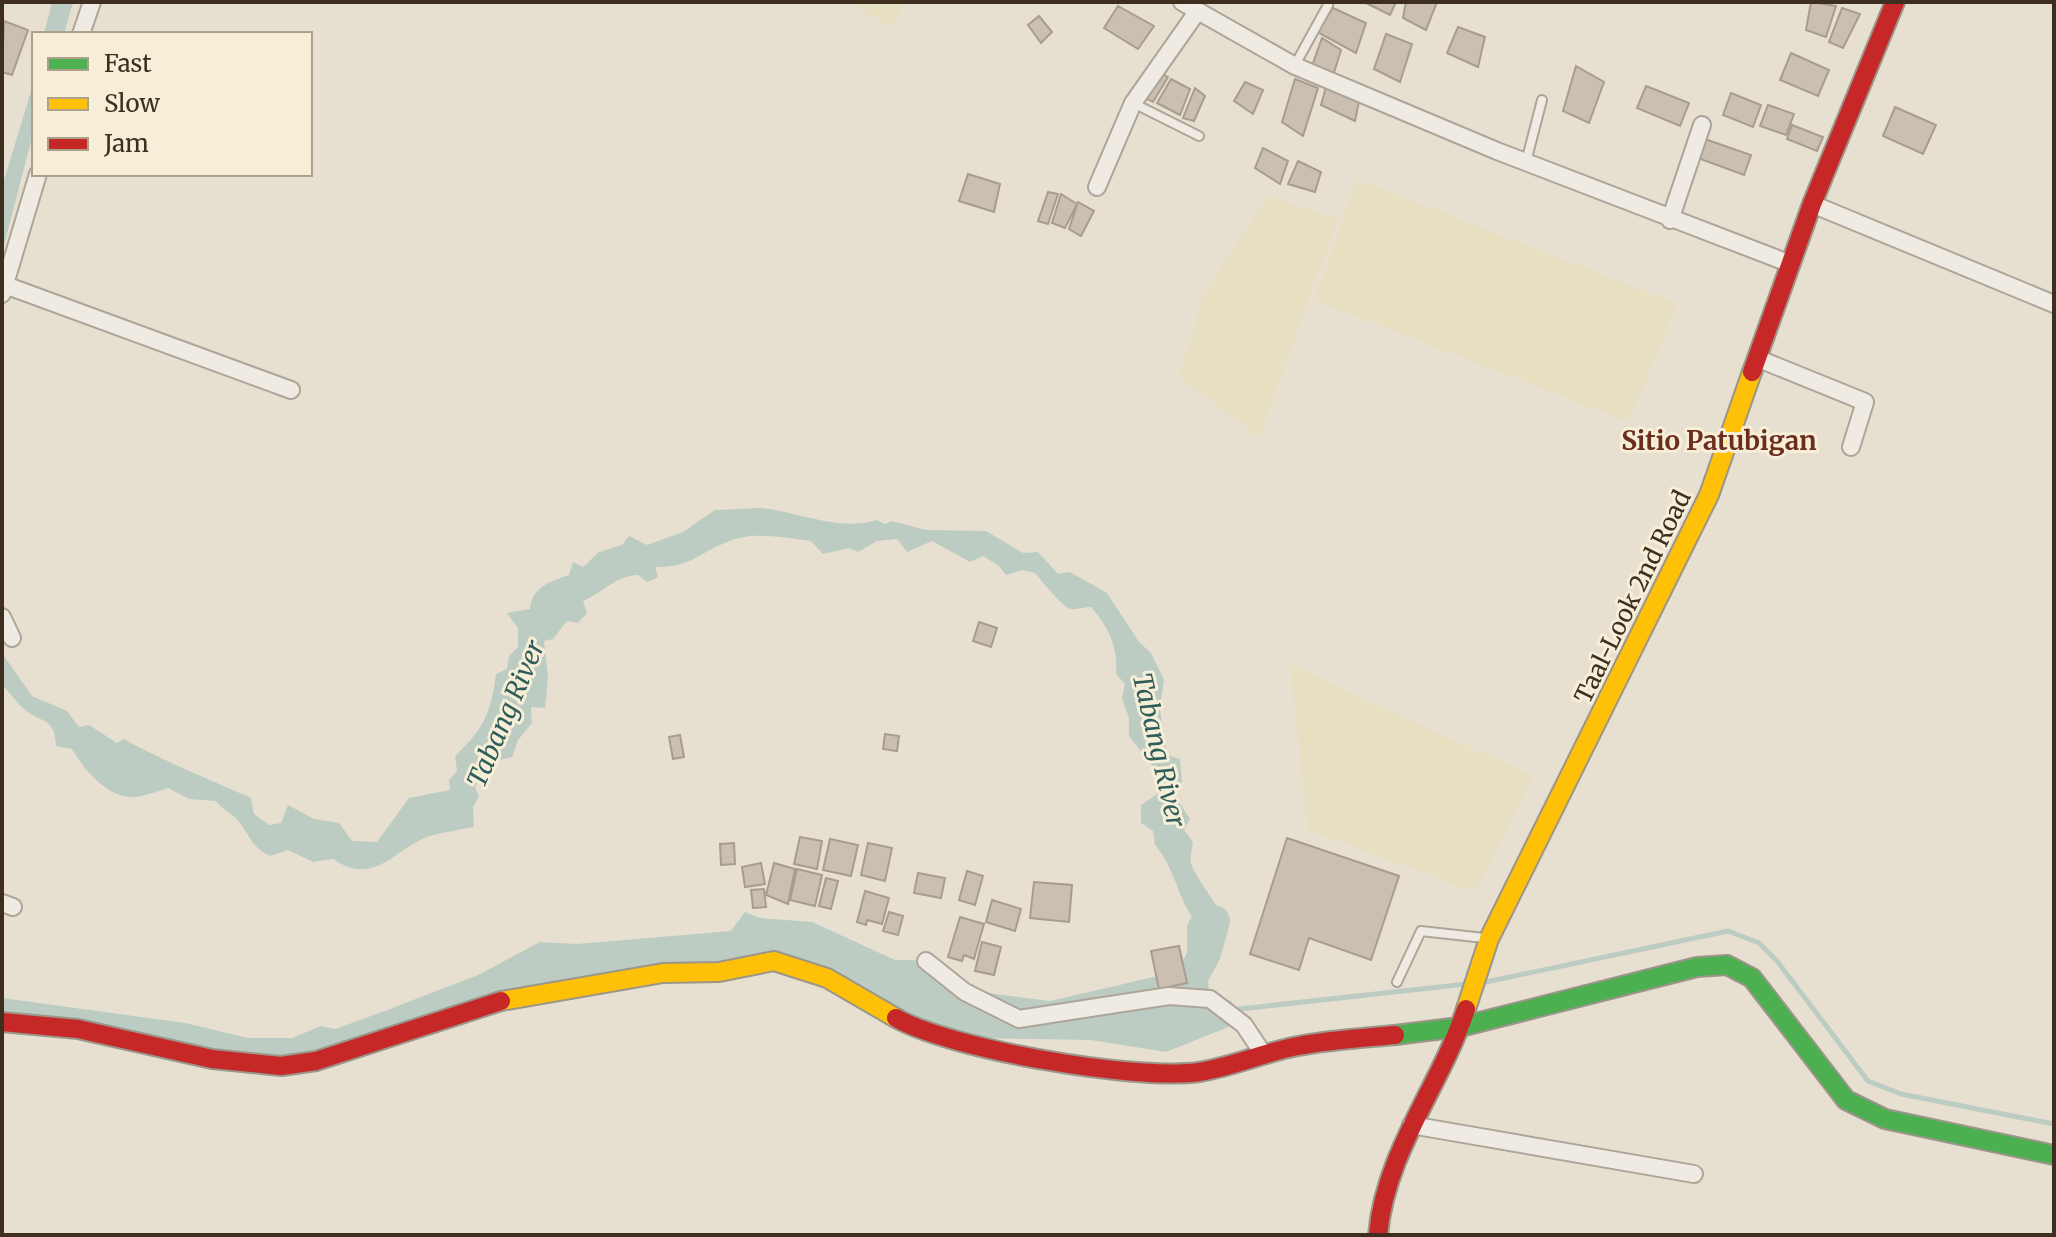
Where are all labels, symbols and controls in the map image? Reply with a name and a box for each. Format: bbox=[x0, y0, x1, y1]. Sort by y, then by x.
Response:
legend bbox=[32, 32, 312, 176]
text: Fast bbox=[104, 48, 152, 79]
text: Slow bbox=[104, 88, 160, 119]
text: Jam bbox=[103, 128, 149, 159]
district label: Sitio Patubigan bbox=[1621, 424, 1817, 457]
street label: Taal-Look 2nd Road bbox=[1568, 485, 1698, 708]
water label: Tabang River bbox=[460, 635, 552, 793]
water label: Tabang River bbox=[1126, 670, 1193, 831]

